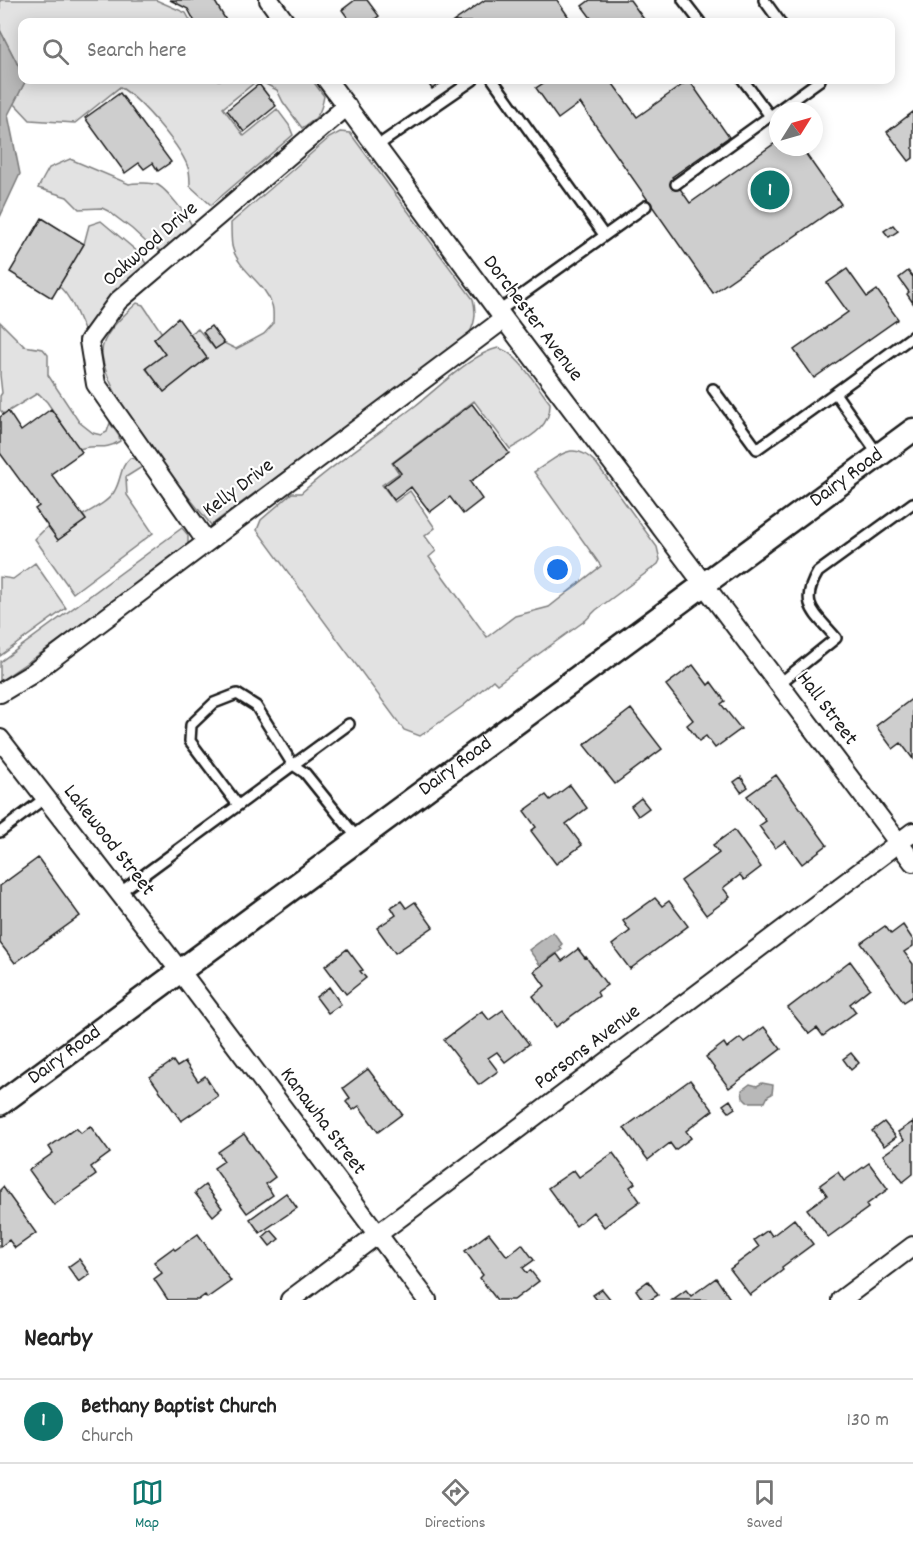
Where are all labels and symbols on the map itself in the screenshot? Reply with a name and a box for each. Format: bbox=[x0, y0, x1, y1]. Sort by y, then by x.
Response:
north arrow bbox=[769, 102, 823, 156]
pin: 1 bbox=[750, 168, 790, 213]
street label: Oakwood Drive bbox=[97, 195, 205, 295]
street label: Dorchester Avenue bbox=[475, 250, 589, 388]
street label: Dairy Road bbox=[804, 441, 890, 516]
street label: Kelly Drive bbox=[197, 452, 281, 526]
your location bbox=[543, 555, 572, 584]
street label: Hall Street bbox=[788, 665, 864, 753]
street label: Dairy Road bbox=[413, 730, 499, 805]
street label: Lakewood Street bbox=[55, 779, 161, 903]
street label: Parsons Avenue bbox=[529, 998, 647, 1098]
street label: Dairy Road bbox=[22, 1019, 108, 1093]
street label: Kanawha Street bbox=[272, 1062, 373, 1182]

